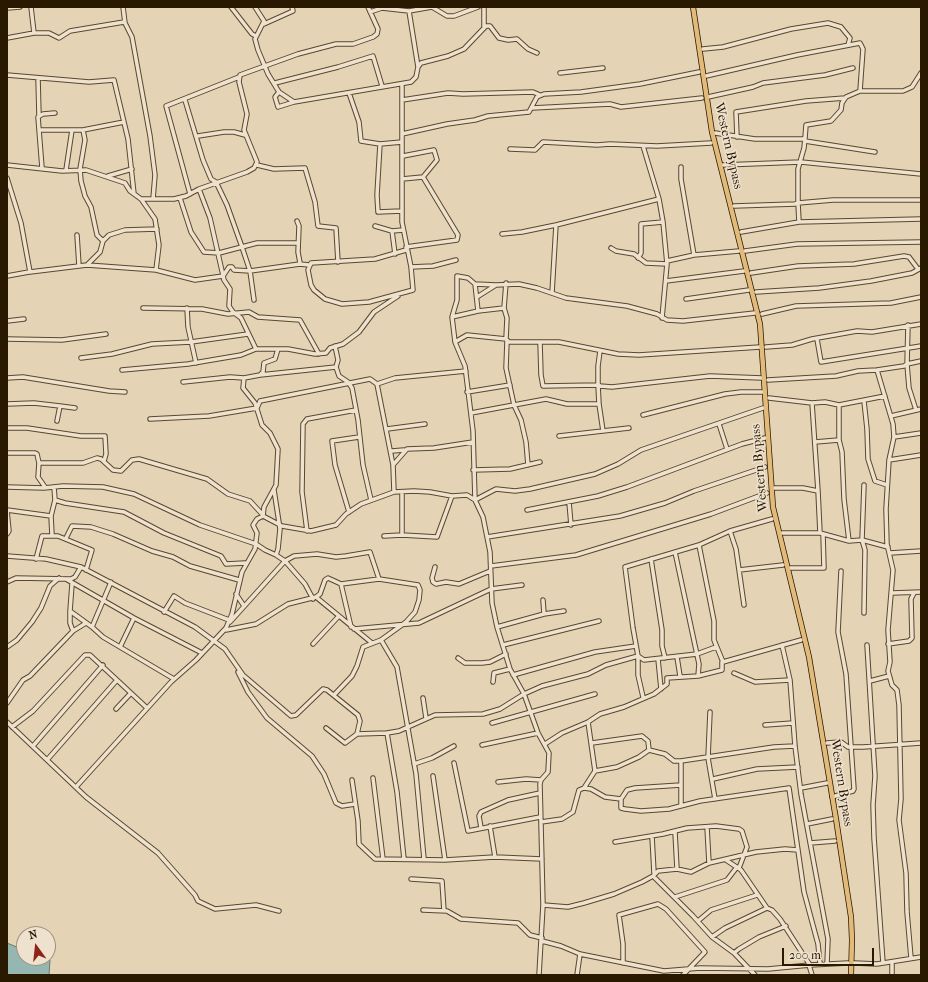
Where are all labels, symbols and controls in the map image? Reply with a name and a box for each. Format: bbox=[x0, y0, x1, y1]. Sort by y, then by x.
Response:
street label: Western Bypass bbox=[710, 101, 746, 191]
street label: Western Bypass bbox=[748, 423, 772, 513]
street label: Western Bypass bbox=[826, 738, 856, 828]
north arrow bbox=[16, 926, 56, 966]
text: N bbox=[27, 928, 39, 942]
scale bar bbox=[784, 940, 876, 966]
text: 200 m bbox=[789, 948, 821, 962]

